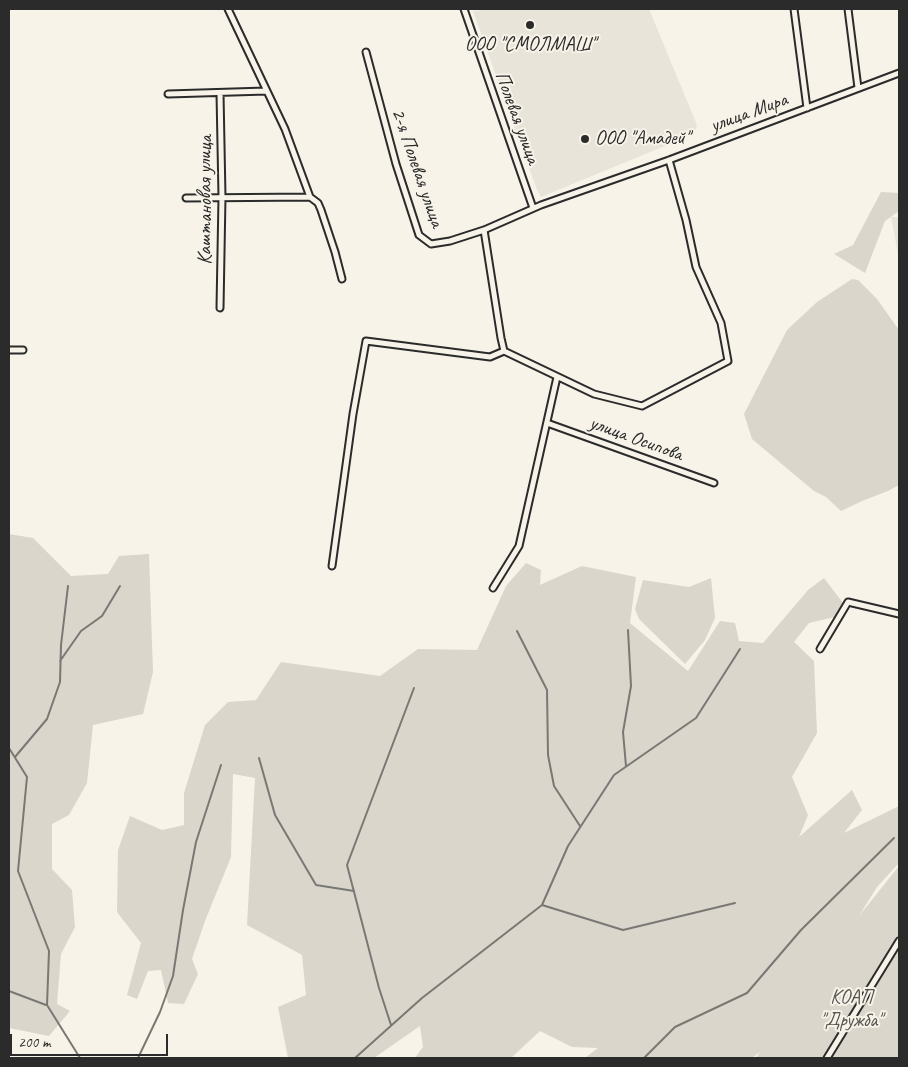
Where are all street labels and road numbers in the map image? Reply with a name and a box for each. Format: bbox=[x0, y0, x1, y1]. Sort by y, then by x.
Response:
street label: Полевая улица bbox=[489, 68, 545, 168]
street label: улица Мира bbox=[707, 88, 791, 138]
street label: 2-я Полевая улица bbox=[385, 105, 449, 231]
street label: Каштановая улица bbox=[194, 135, 218, 265]
street label: улица Осипова bbox=[586, 411, 686, 467]

